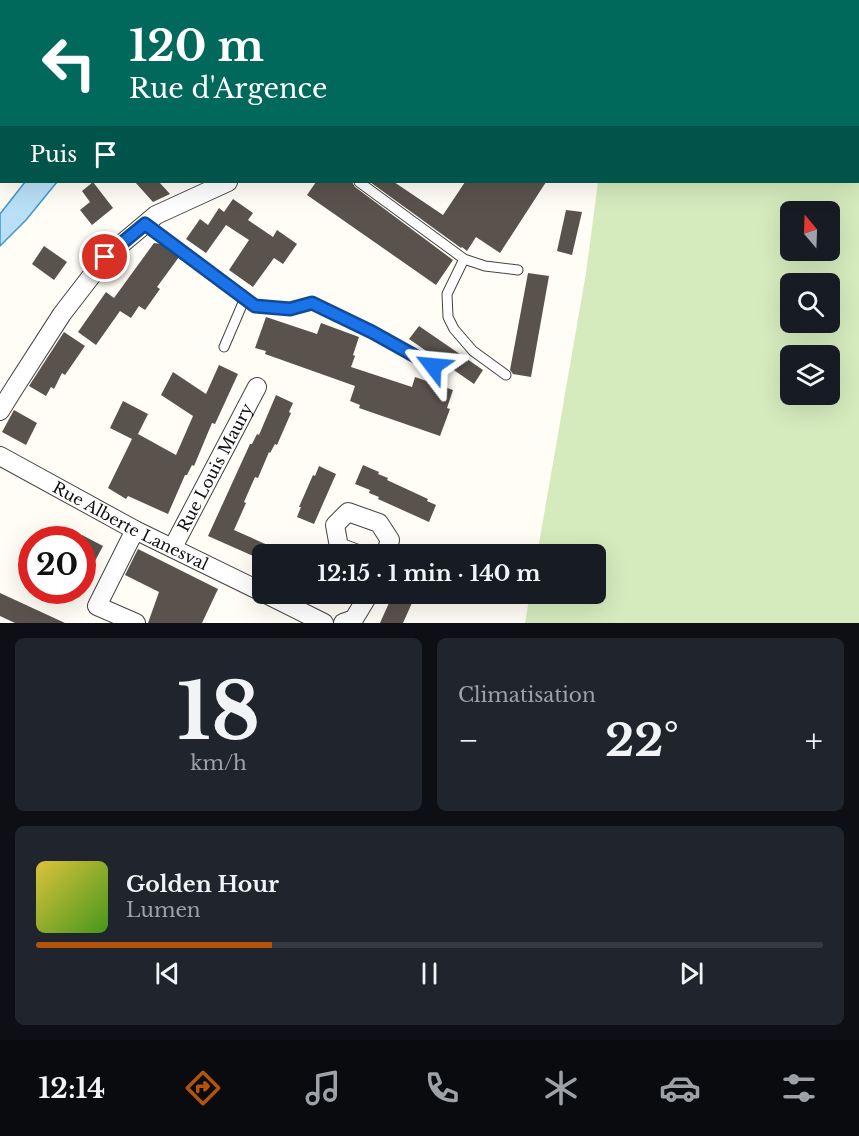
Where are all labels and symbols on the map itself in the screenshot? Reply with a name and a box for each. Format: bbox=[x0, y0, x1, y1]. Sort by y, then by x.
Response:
north arrow bbox=[780, 201, 840, 261]
pin bbox=[79, 231, 130, 282]
position arrow bbox=[401, 334, 465, 398]
street label: Rue Louis Maury bbox=[173, 399, 257, 535]
street label: Rue Alberte Lanesval bbox=[49, 477, 212, 574]
speed limit sign: 20 bbox=[18, 526, 96, 604]

